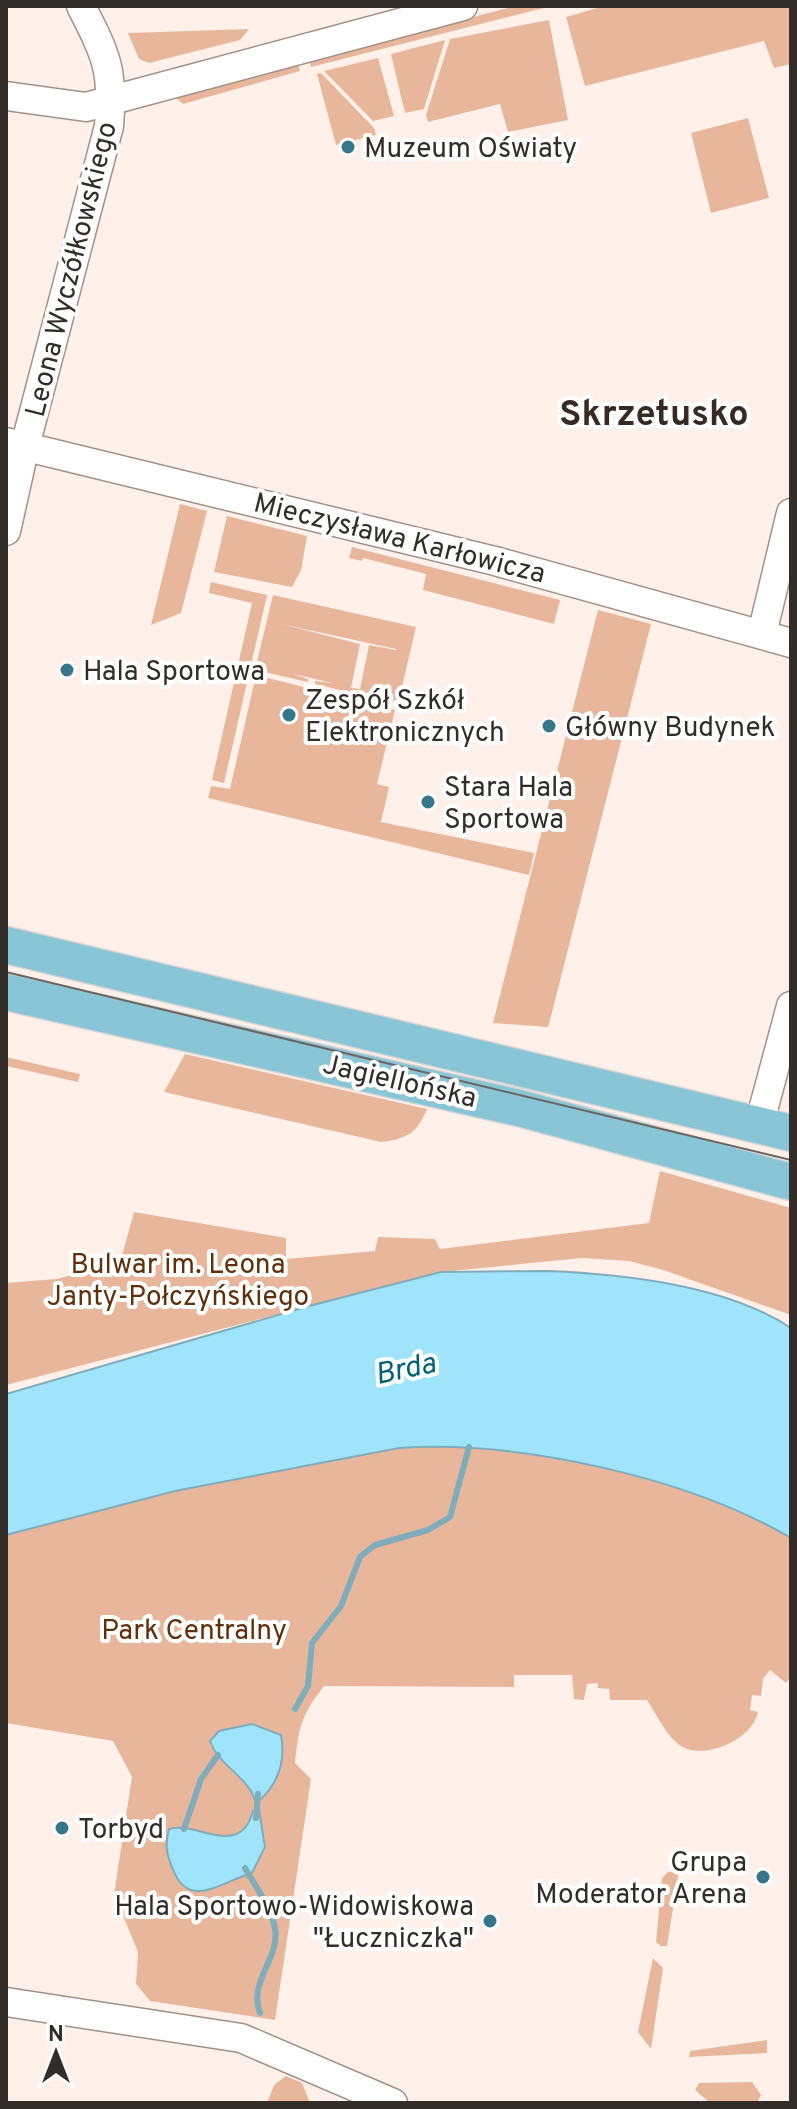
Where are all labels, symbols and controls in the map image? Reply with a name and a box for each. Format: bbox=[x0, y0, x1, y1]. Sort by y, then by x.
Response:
street label: Leona Wyczółkowskiego bbox=[19, 118, 127, 421]
place label: Muzeum Oświaty bbox=[364, 132, 577, 168]
marker: Muzeum Oświaty bbox=[339, 138, 357, 156]
district label: Skrzetusko bbox=[559, 393, 749, 439]
street label: Mieczysława Karłowicza bbox=[250, 486, 549, 594]
place label: Hala Sportowa bbox=[83, 655, 265, 691]
marker: Hala Sportowa bbox=[58, 661, 76, 679]
place label: Zespół Szkół Elektronicznych bbox=[305, 684, 505, 752]
marker: Zespół Szkół Elektronicznych bbox=[280, 706, 298, 724]
place label: Główny Budynek bbox=[565, 711, 775, 747]
marker: Główny Budynek bbox=[540, 717, 558, 735]
place label: Stara Hala Sportowa bbox=[444, 771, 573, 839]
marker: Stara Hala Sportowa bbox=[419, 793, 437, 811]
street label: Jagiellońska bbox=[319, 1048, 480, 1118]
park label: Bulwar im. Leona Janty-Połczyńskiego bbox=[47, 1248, 309, 1316]
water label: Brda bbox=[372, 1346, 440, 1395]
park label: Park Centralny bbox=[101, 1614, 287, 1650]
place label: Torbyd bbox=[78, 1813, 164, 1849]
marker: Torbyd bbox=[53, 1819, 71, 1837]
place label: Grupa Moderator Arena bbox=[535, 1846, 747, 1914]
marker: Grupa Moderator Arena bbox=[754, 1868, 772, 1886]
place label: Hala Sportowo-Widowiskowa "Łuczniczka" bbox=[114, 1890, 474, 1958]
marker: Hala Sportowo-Widowiskowa "Łuczniczka" bbox=[481, 1912, 499, 1930]
north arrow bbox=[16, 2013, 96, 2093]
text: N bbox=[48, 2022, 64, 2049]

